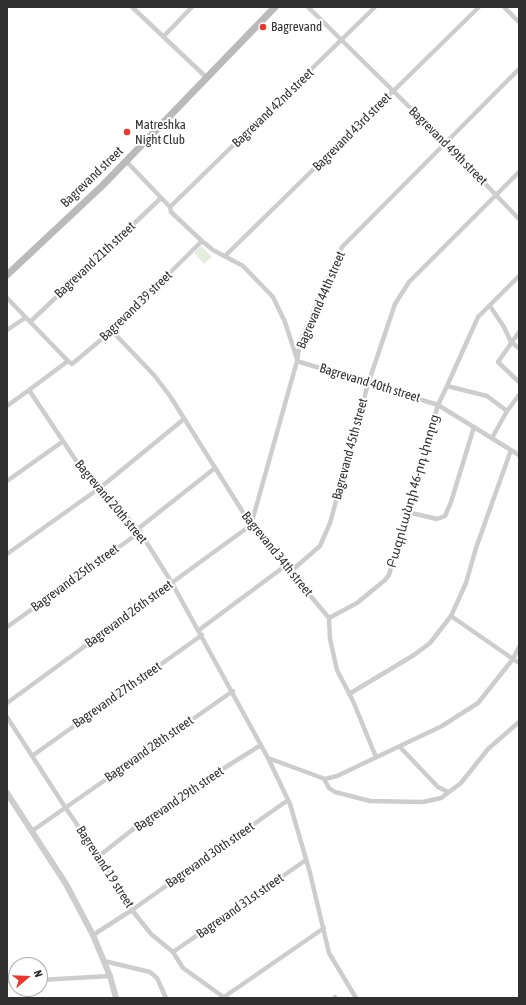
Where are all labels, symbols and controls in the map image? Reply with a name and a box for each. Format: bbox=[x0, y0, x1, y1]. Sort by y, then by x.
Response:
place label: Bagrevand bbox=[271, 19, 322, 35]
marker: Bagrevand bbox=[258, 22, 268, 32]
street label: Bagrevand 42nd street bbox=[229, 65, 317, 151]
street label: Bagrevand 43rd street bbox=[310, 90, 394, 174]
street label: Bagrevand 49th street bbox=[405, 103, 491, 189]
place label: Matreshka Night Club bbox=[135, 117, 186, 148]
marker: Matreshka Night Club bbox=[122, 127, 132, 137]
street label: Bagrevand street bbox=[58, 143, 126, 211]
street label: Bagrevand 21th street bbox=[51, 219, 139, 301]
street label: Bagrevand 44th street bbox=[293, 249, 349, 351]
street label: Bagrevand 39 street bbox=[97, 268, 175, 344]
street label: Bagrevand 40th street bbox=[318, 360, 422, 406]
street label: Bagrevand 45th street bbox=[329, 396, 371, 502]
street label: Բագրևանդի 46-րդ փողոց bbox=[384, 412, 442, 570]
street label: Bagrevand 20th street bbox=[71, 457, 151, 547]
street label: Bagrevand 34th street bbox=[238, 508, 316, 600]
street label: Bagrevand 25th street bbox=[28, 541, 122, 615]
street label: Bagrevand 26th street bbox=[82, 577, 176, 651]
street label: Bagrevand 27th street bbox=[70, 659, 164, 731]
street label: Bagrevand 28th street bbox=[102, 713, 196, 785]
street label: Bagrevand 29th street bbox=[131, 763, 227, 835]
street label: Bagrevand 30th street bbox=[163, 819, 257, 891]
street label: Bagrevand 19 street bbox=[73, 823, 137, 911]
street label: Bagrevand 31st street bbox=[193, 870, 287, 942]
north arrow bbox=[8, 957, 48, 997]
text: N bbox=[32, 968, 45, 978]

